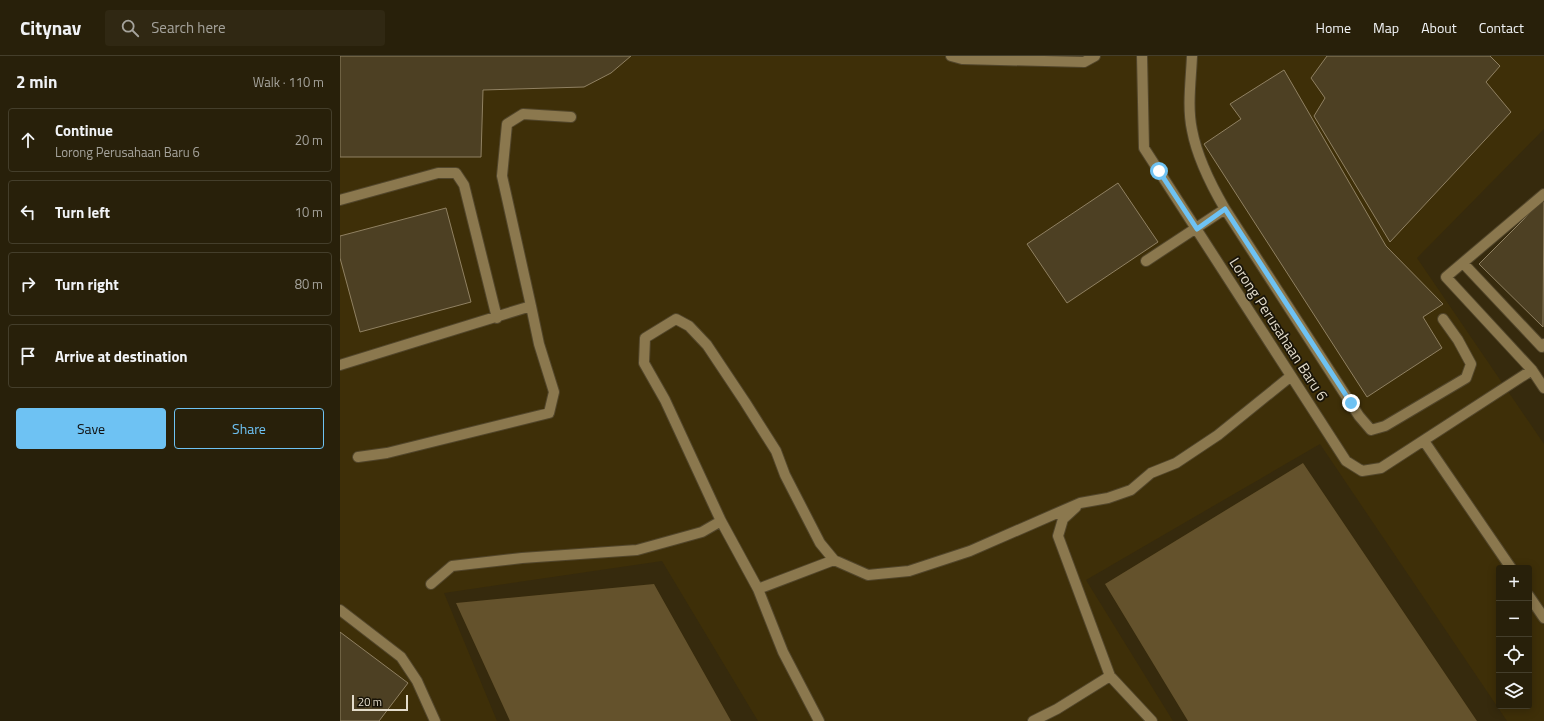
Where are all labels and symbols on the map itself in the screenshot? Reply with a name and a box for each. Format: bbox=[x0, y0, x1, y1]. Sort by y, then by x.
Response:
route start bbox=[1150, 162, 1168, 180]
street label: Lorong Perusahaan Baru 6 bbox=[1224, 253, 1334, 405]
route end bbox=[1342, 394, 1360, 412]
scale bar bbox=[352, 693, 408, 712]

